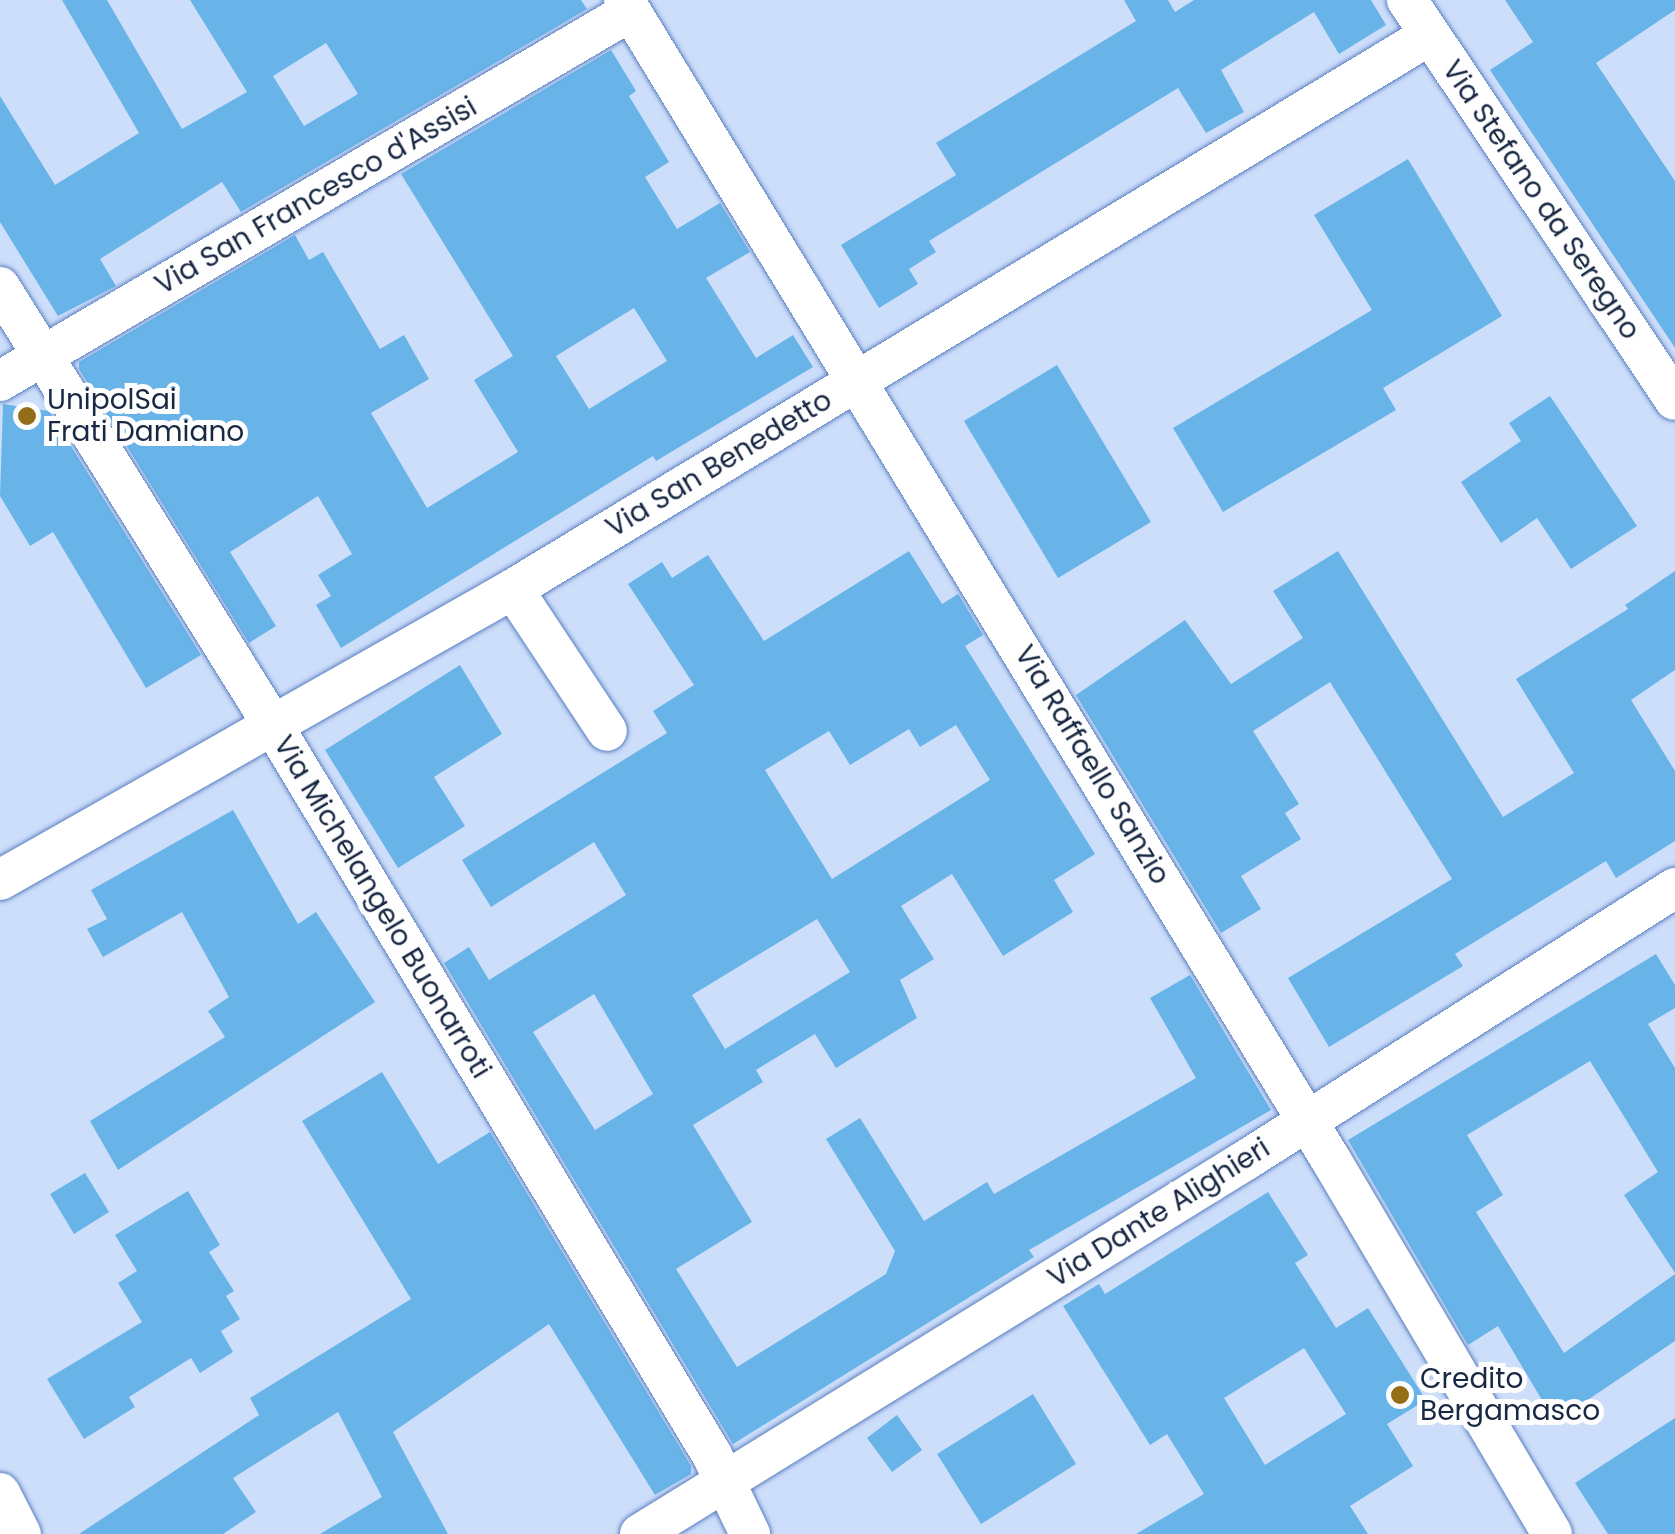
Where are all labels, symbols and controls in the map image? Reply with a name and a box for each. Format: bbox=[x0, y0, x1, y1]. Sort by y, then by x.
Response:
street label: Via Stefano da Seregno bbox=[1435, 54, 1647, 346]
street label: Via San Francesco d'Assisi bbox=[149, 90, 483, 302]
place label: UnipolSai Frati Damiano bbox=[47, 383, 244, 449]
street label: Via San Benedetto bbox=[600, 383, 838, 545]
marker: UnipolSai Frati Damiano bbox=[16, 405, 38, 427]
street label: Via Raffaello Sanzio bbox=[1007, 639, 1177, 891]
street label: Via Michelangelo Buonarroti bbox=[266, 730, 498, 1084]
street label: Via Dante Alighieri bbox=[1042, 1131, 1276, 1295]
place label: Credito Bergamasco bbox=[1420, 1362, 1600, 1428]
marker: Credito Bergamasco bbox=[1389, 1384, 1411, 1406]

